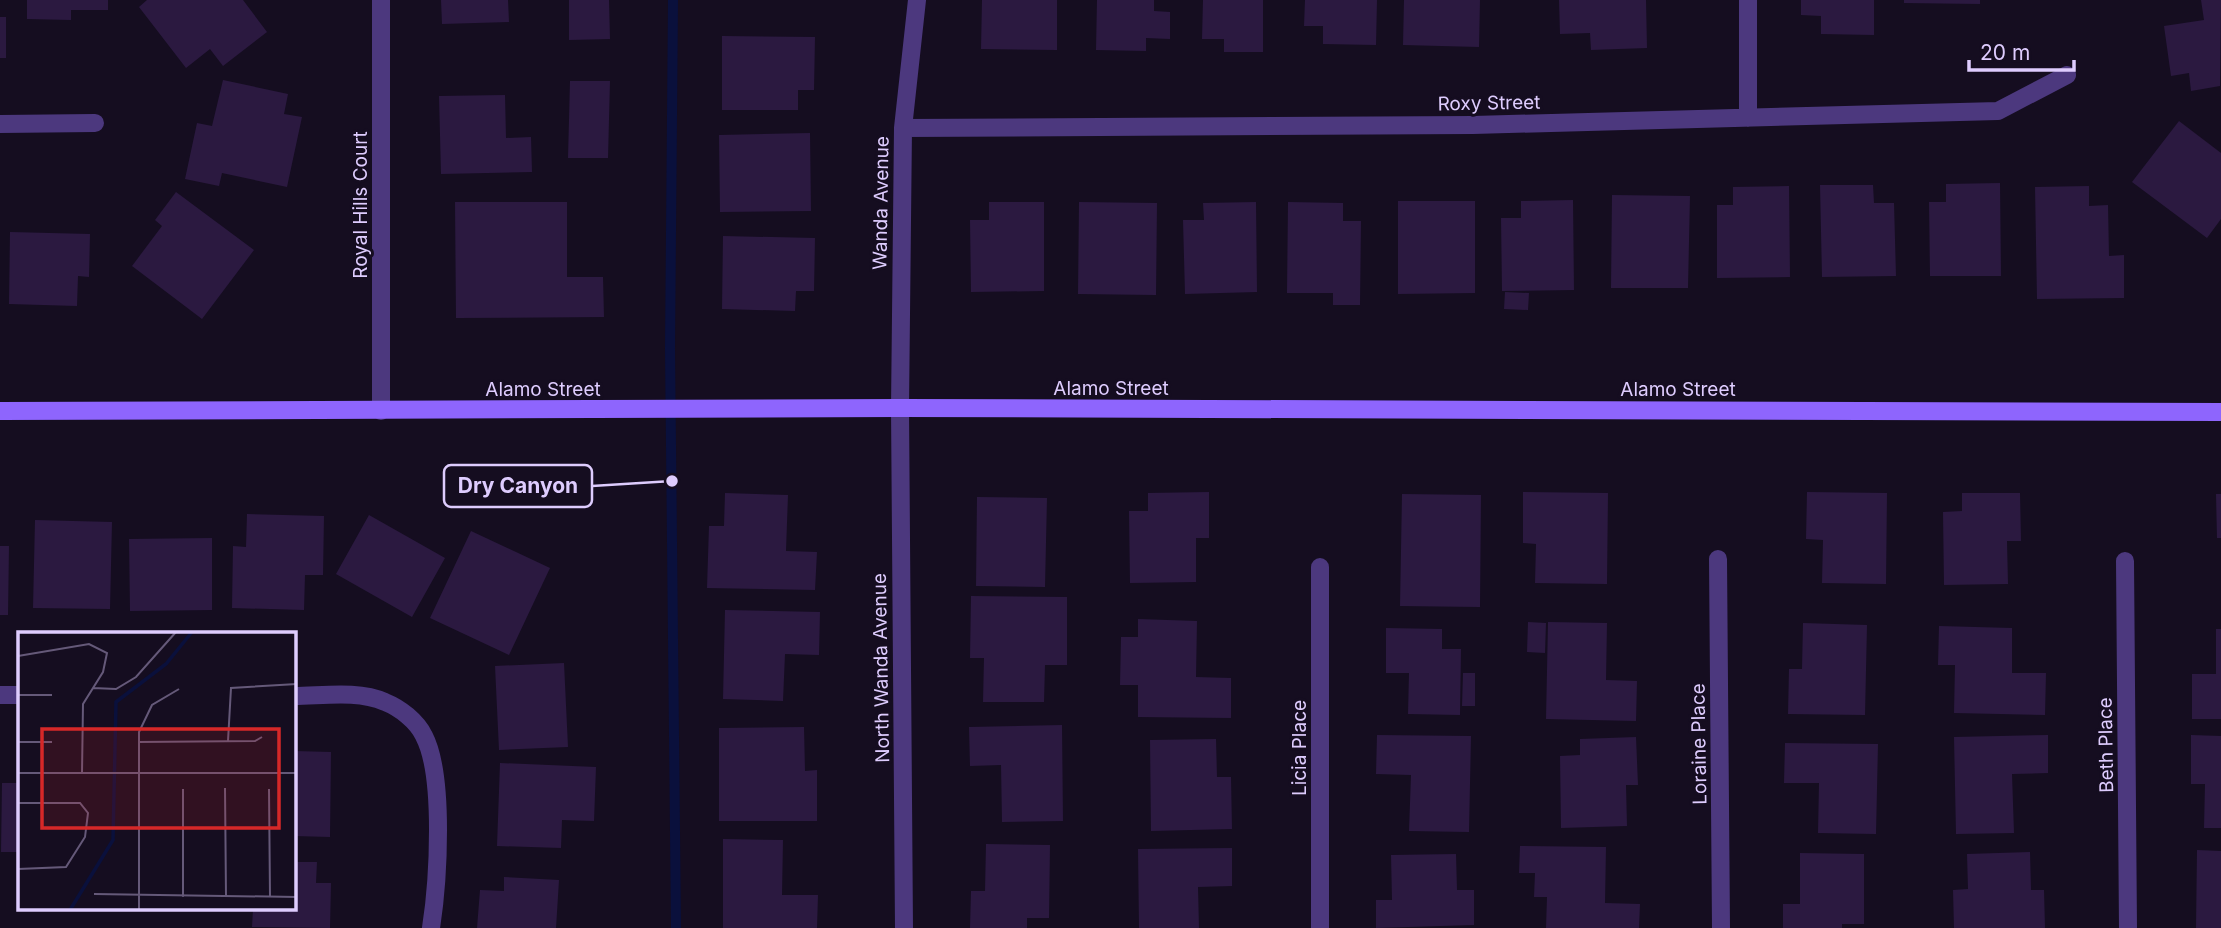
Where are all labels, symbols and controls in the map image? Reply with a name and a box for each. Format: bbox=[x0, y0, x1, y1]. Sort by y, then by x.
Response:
scale bar bbox=[1969, 28, 2074, 72]
text: 20 m bbox=[1980, 40, 2030, 65]
street label: Roxy Street bbox=[1437, 91, 1541, 115]
street label: Royal Hills Court bbox=[349, 131, 372, 279]
street label: Wanda Avenue bbox=[868, 136, 894, 270]
street label: Alamo Street bbox=[1053, 377, 1169, 400]
street label: Alamo Street bbox=[485, 378, 601, 401]
street label: Alamo Street bbox=[1620, 378, 1736, 401]
callout: Dry Canyon bbox=[444, 465, 592, 507]
text: Dry Canyon bbox=[458, 473, 578, 498]
street label: North Wanda Avenue bbox=[868, 573, 894, 763]
inset map bbox=[18, 632, 296, 911]
street label: Loraine Place bbox=[1686, 683, 1712, 805]
street label: Beth Place bbox=[2094, 697, 2118, 793]
street label: Licia Place bbox=[1288, 700, 1311, 796]

